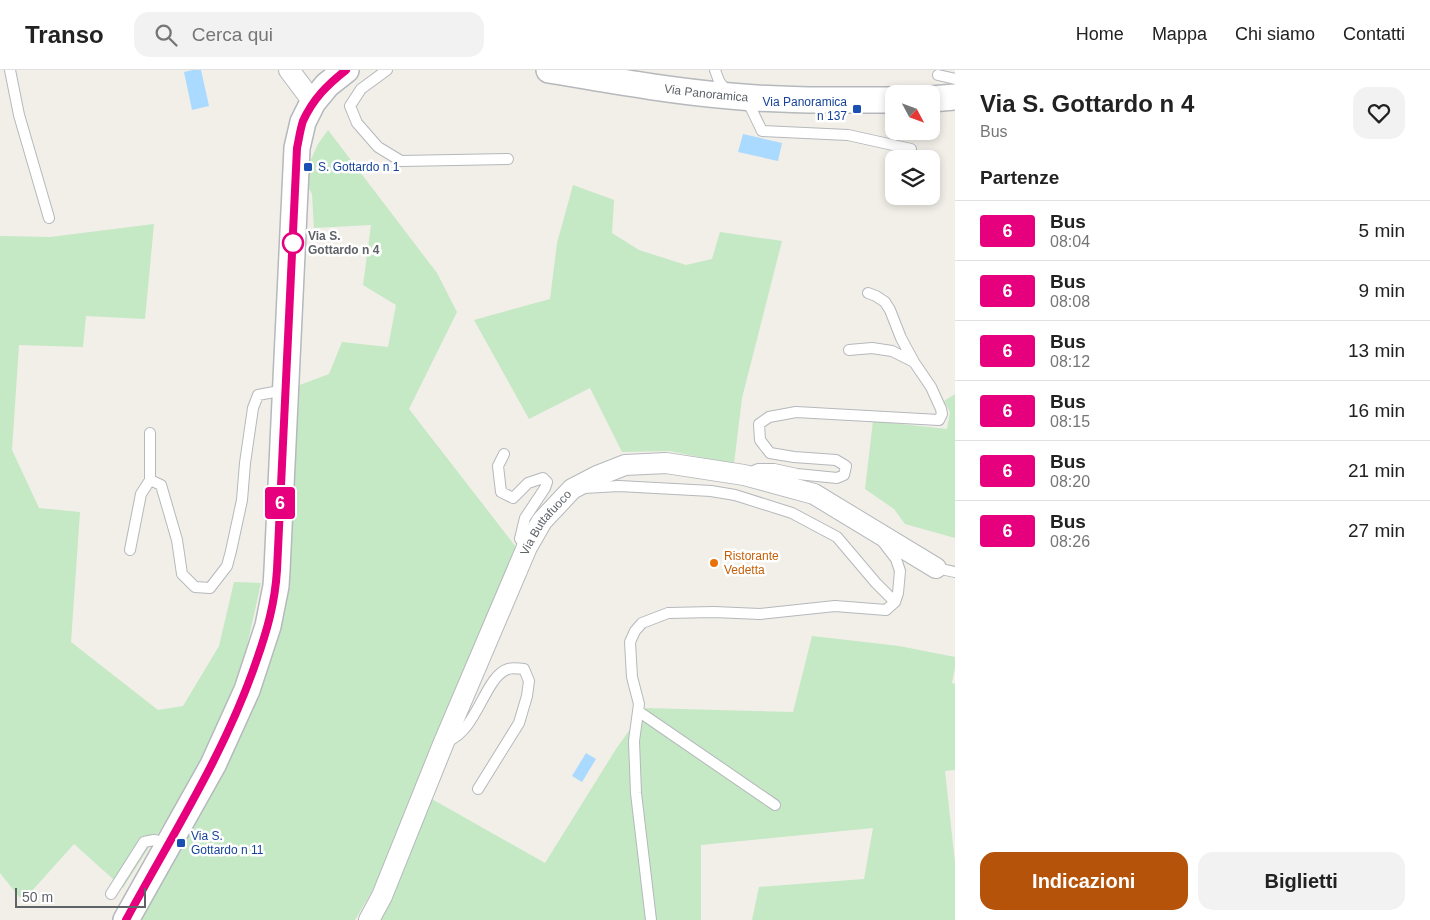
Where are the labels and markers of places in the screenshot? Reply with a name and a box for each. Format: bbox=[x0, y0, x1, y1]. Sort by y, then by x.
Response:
place label: Via Panoramica n 137 bbox=[763, 95, 847, 123]
marker: Via Panoramica n 137 bbox=[851, 103, 863, 115]
place label: S. Gottardo n 1 bbox=[318, 160, 400, 174]
marker: S. Gottardo n 1 bbox=[302, 161, 314, 173]
place label: Via S. Gottardo n 4 bbox=[308, 229, 380, 257]
marker: Via S. Gottardo n 4 bbox=[282, 232, 304, 254]
place label: Ristorante Vedetta bbox=[724, 549, 779, 577]
marker: Ristorante Vedetta bbox=[708, 557, 720, 569]
place label: Via S. Gottardo n 11 bbox=[191, 829, 264, 857]
marker: Via S. Gottardo n 11 bbox=[175, 837, 187, 849]

